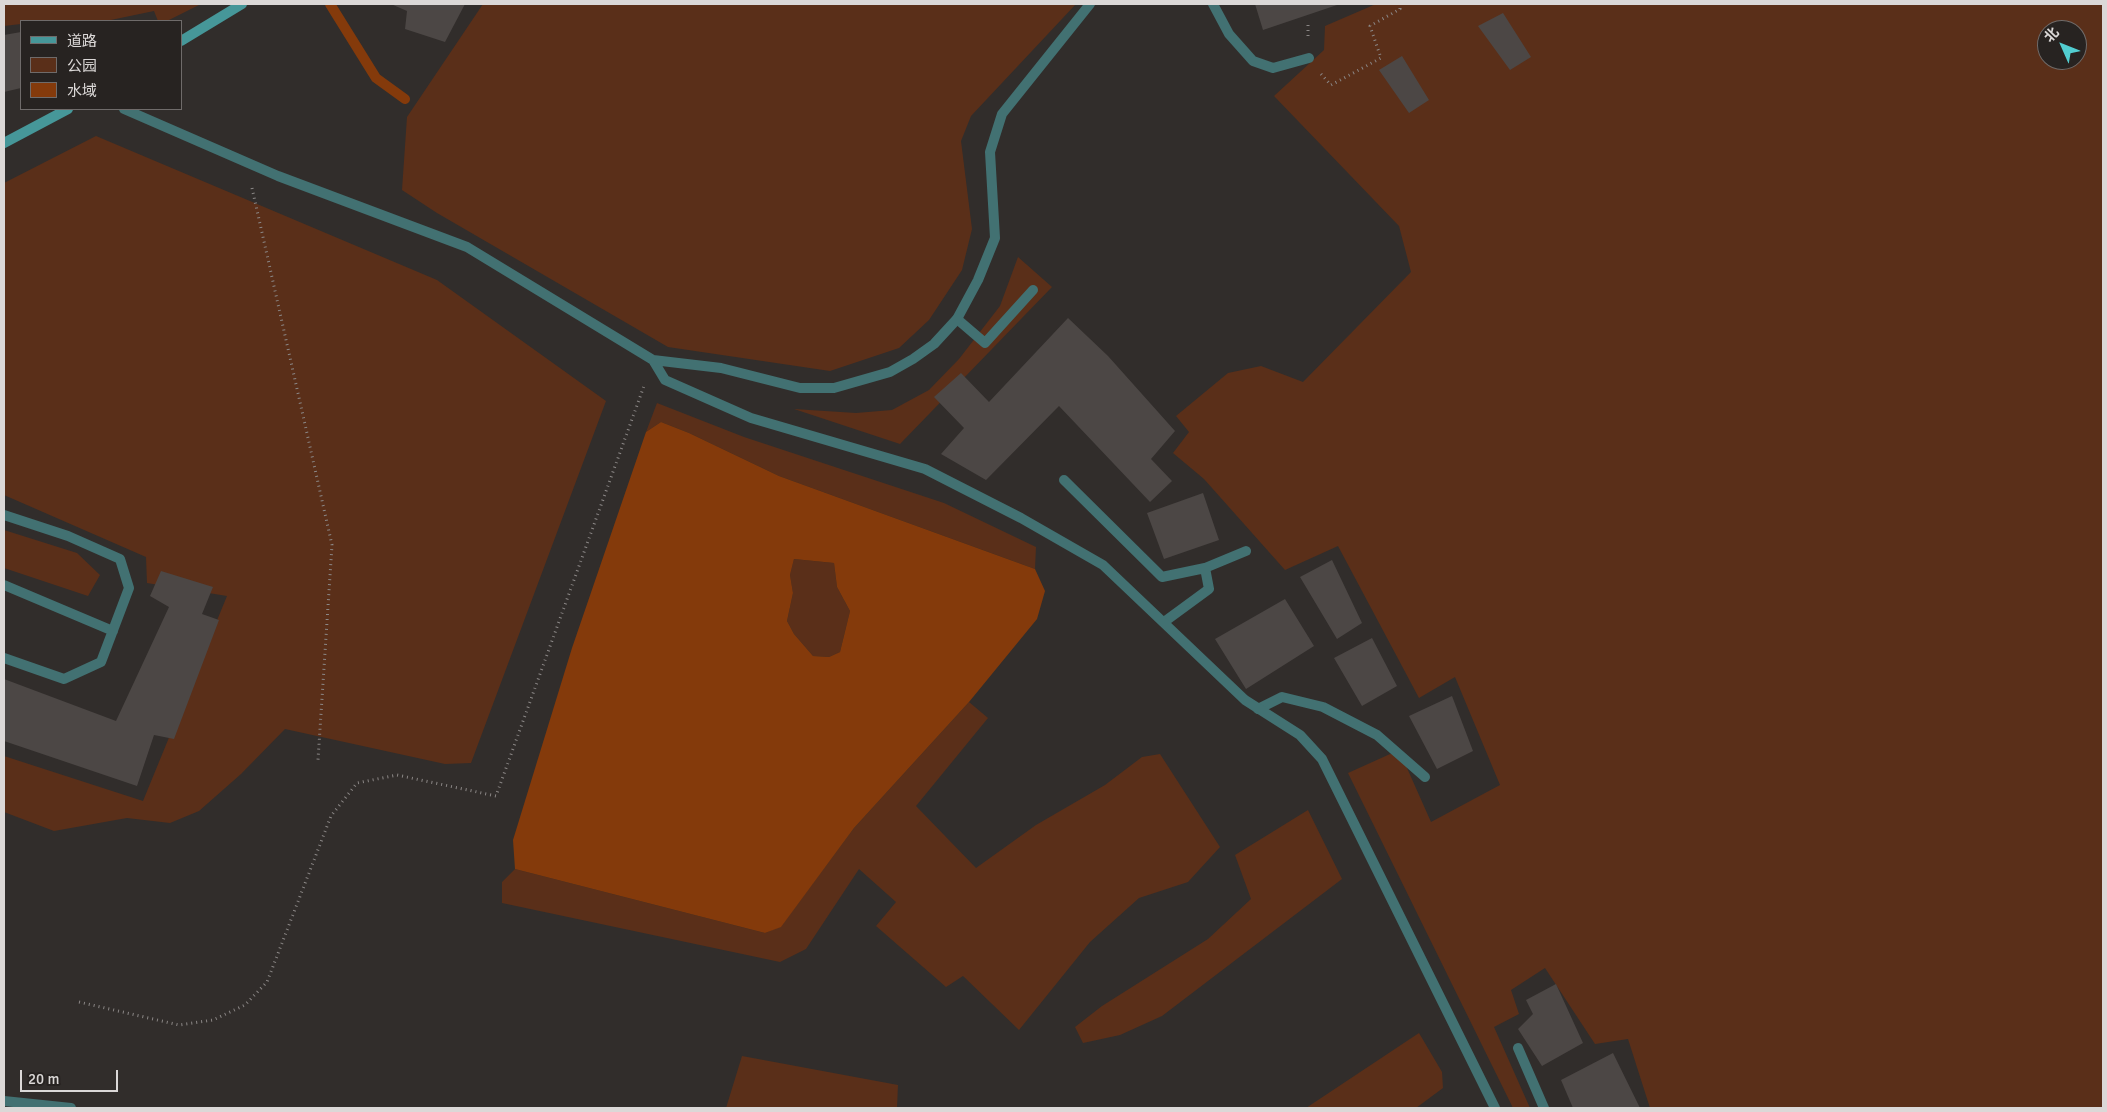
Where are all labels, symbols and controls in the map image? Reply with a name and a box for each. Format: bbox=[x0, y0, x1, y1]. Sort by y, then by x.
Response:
legend bbox=[20, 20, 182, 110]
north arrow bbox=[2037, 20, 2087, 70]
text: 北 bbox=[2041, 24, 2063, 46]
text: 道路 bbox=[67, 32, 97, 50]
text: 公园 bbox=[67, 57, 97, 75]
text: 水域 bbox=[67, 82, 97, 100]
scale bar bbox=[22, 1060, 120, 1092]
text: 20 m bbox=[28, 1070, 59, 1088]

